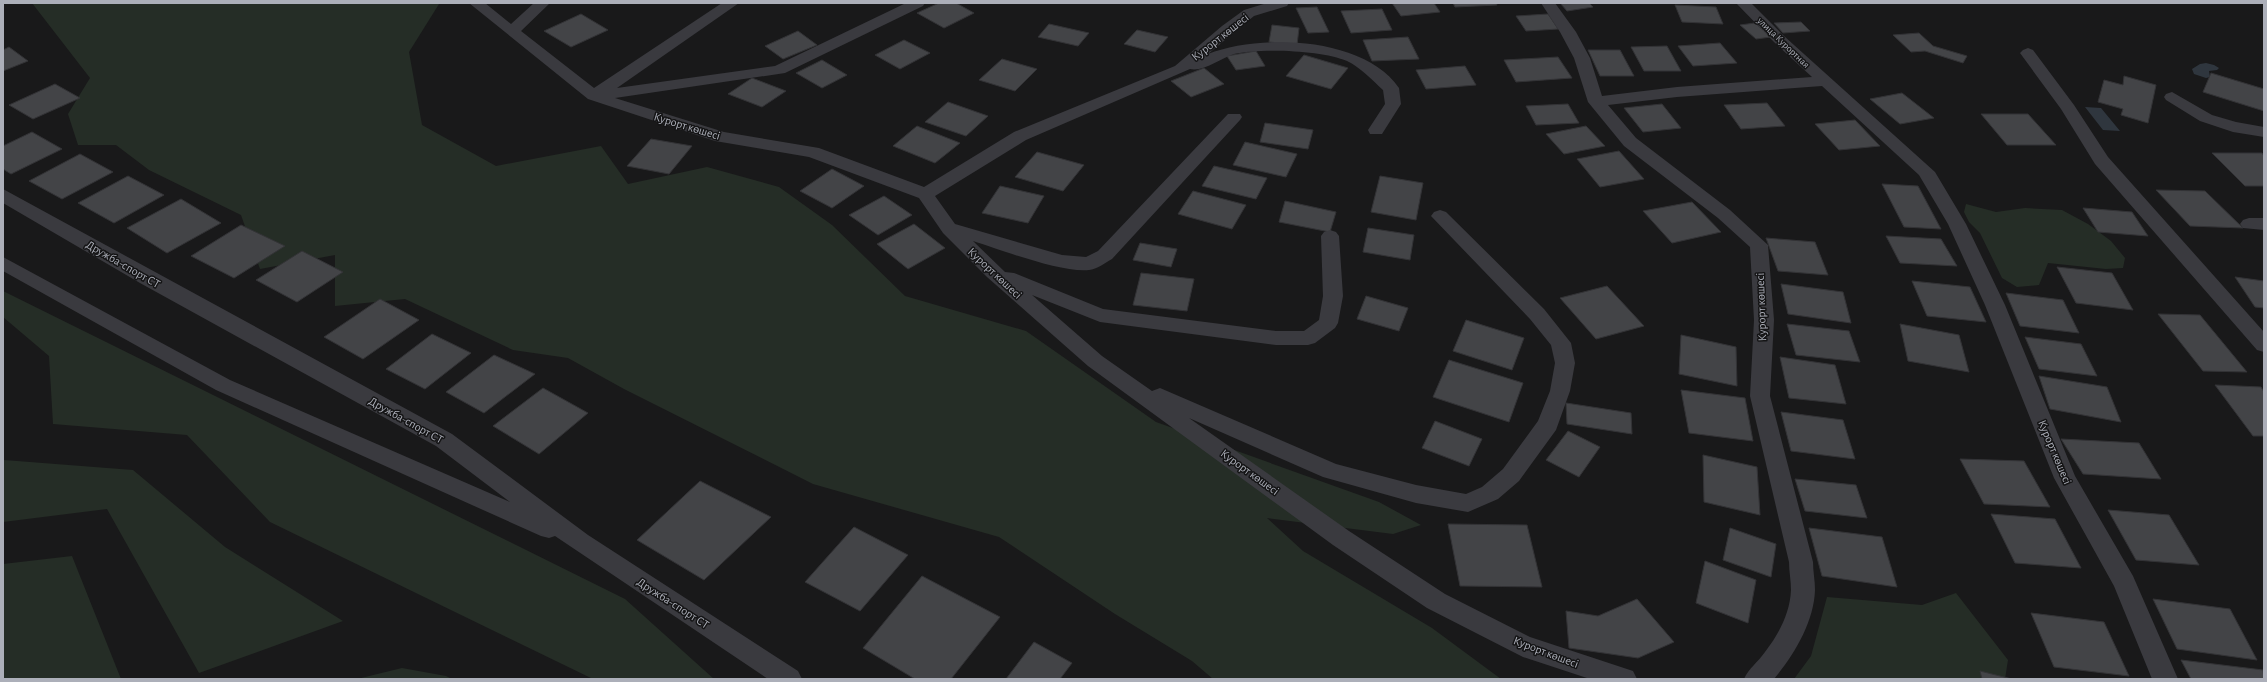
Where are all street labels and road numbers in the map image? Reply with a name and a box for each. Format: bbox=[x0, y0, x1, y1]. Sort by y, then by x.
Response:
street label: Курорт көшесі bbox=[1189, 11, 1251, 64]
street label: улица Курортная bbox=[1755, 15, 1811, 70]
street label: Курорт көшесі bbox=[652, 110, 722, 143]
street label: Дружба-спорт СТ bbox=[83, 238, 162, 291]
street label: Курорт көшесі bbox=[965, 245, 1024, 302]
street label: Курорт көшесі bbox=[1754, 272, 1769, 342]
street label: Дружба-спорт СТ bbox=[366, 395, 446, 446]
street label: Курорт көшесі bbox=[2035, 418, 2074, 486]
street label: Курорт көшесі bbox=[1218, 447, 1281, 498]
street label: Дружба-спорт СТ bbox=[634, 575, 711, 632]
street label: Курорт көшесі bbox=[1511, 634, 1580, 671]

